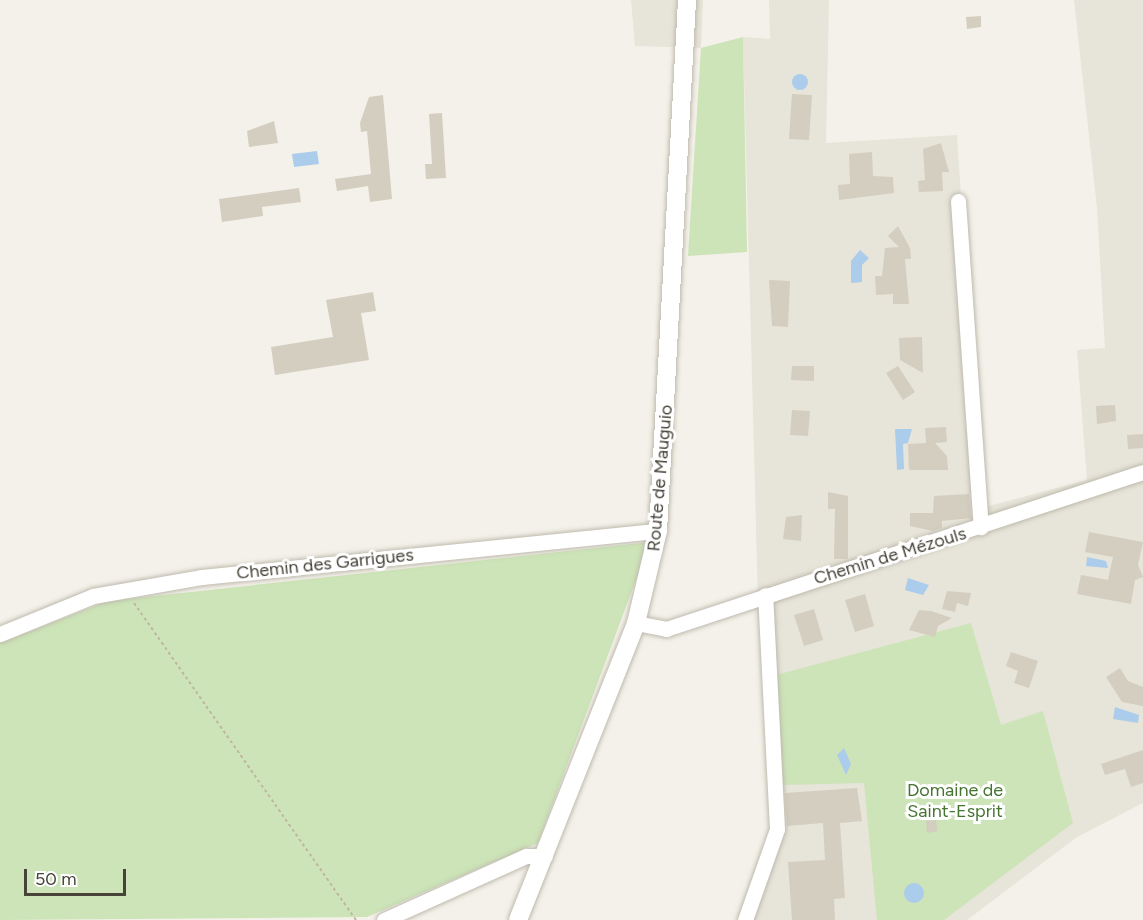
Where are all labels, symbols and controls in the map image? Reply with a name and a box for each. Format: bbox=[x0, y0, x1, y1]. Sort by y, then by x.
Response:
street label: Route de Mauguio bbox=[643, 404, 677, 552]
street label: Chemin de Mézouls bbox=[811, 523, 969, 589]
street label: Chemin des Garrigues bbox=[235, 544, 415, 584]
park label: Domaine de Saint-Esprit bbox=[907, 780, 1003, 822]
scale bar bbox=[27, 857, 129, 895]
text: 50 m bbox=[35, 868, 77, 890]

